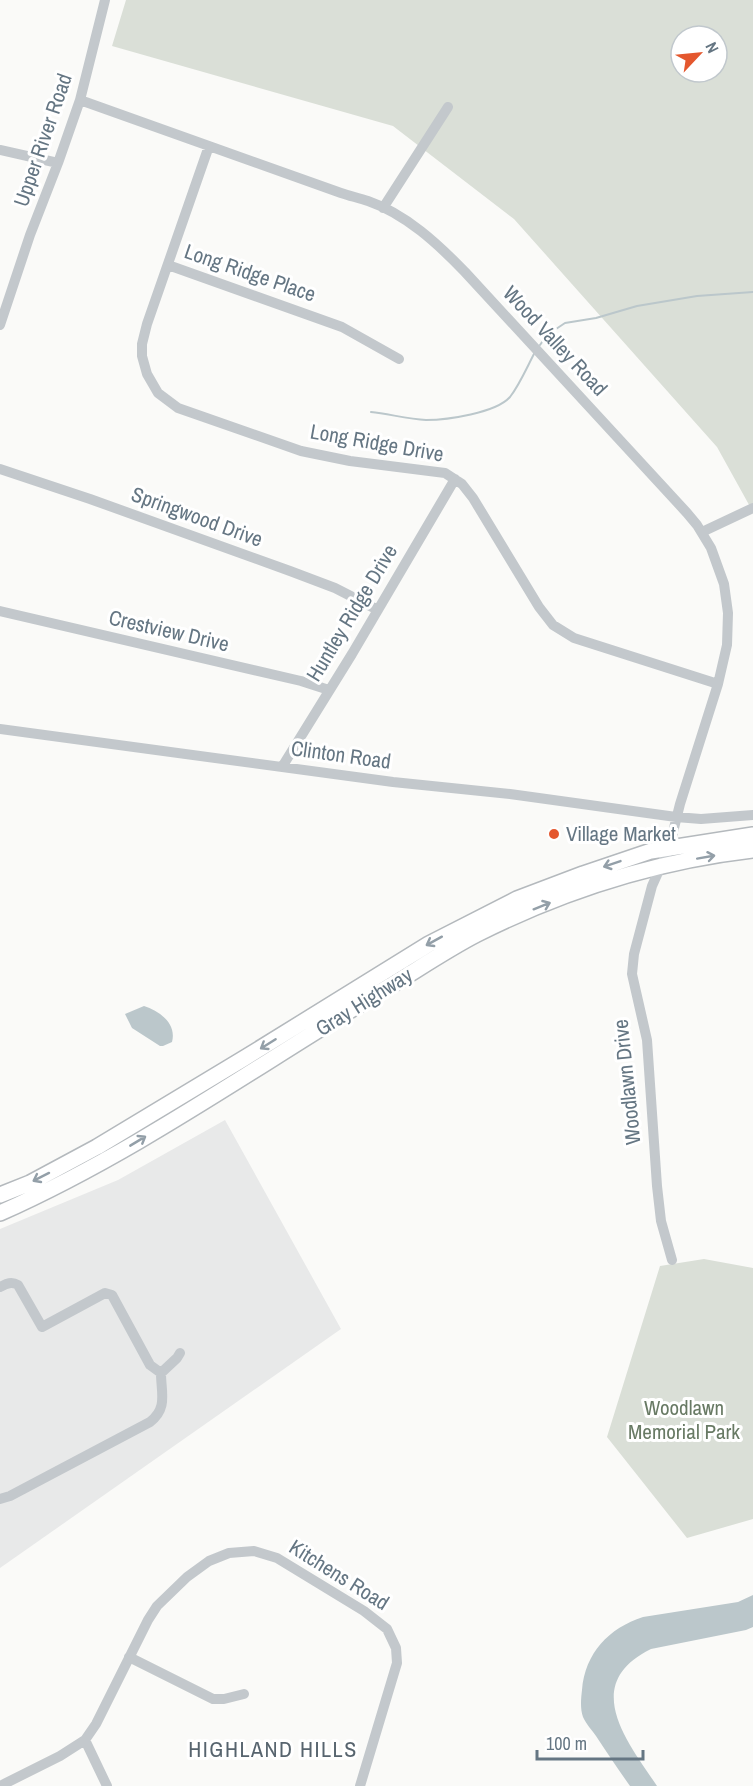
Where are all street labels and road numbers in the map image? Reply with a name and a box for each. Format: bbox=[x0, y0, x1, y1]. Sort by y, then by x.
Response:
street label: Upper River Road bbox=[6, 70, 79, 210]
street label: Long Ridge Place bbox=[181, 237, 320, 309]
street label: Wood Valley Road bbox=[497, 279, 614, 402]
street label: Long Ridge Drive bbox=[308, 417, 446, 469]
street label: Springwood Drive bbox=[127, 479, 267, 554]
street label: Huntley Ridge Drive bbox=[299, 539, 404, 687]
street label: Crestview Drive bbox=[106, 603, 232, 658]
street label: Clinton Road bbox=[289, 733, 393, 776]
street label: Gray Highway bbox=[310, 960, 418, 1043]
street label: Woodlawn Drive bbox=[605, 1018, 648, 1146]
street label: Kitchens Road bbox=[284, 1532, 395, 1617]

